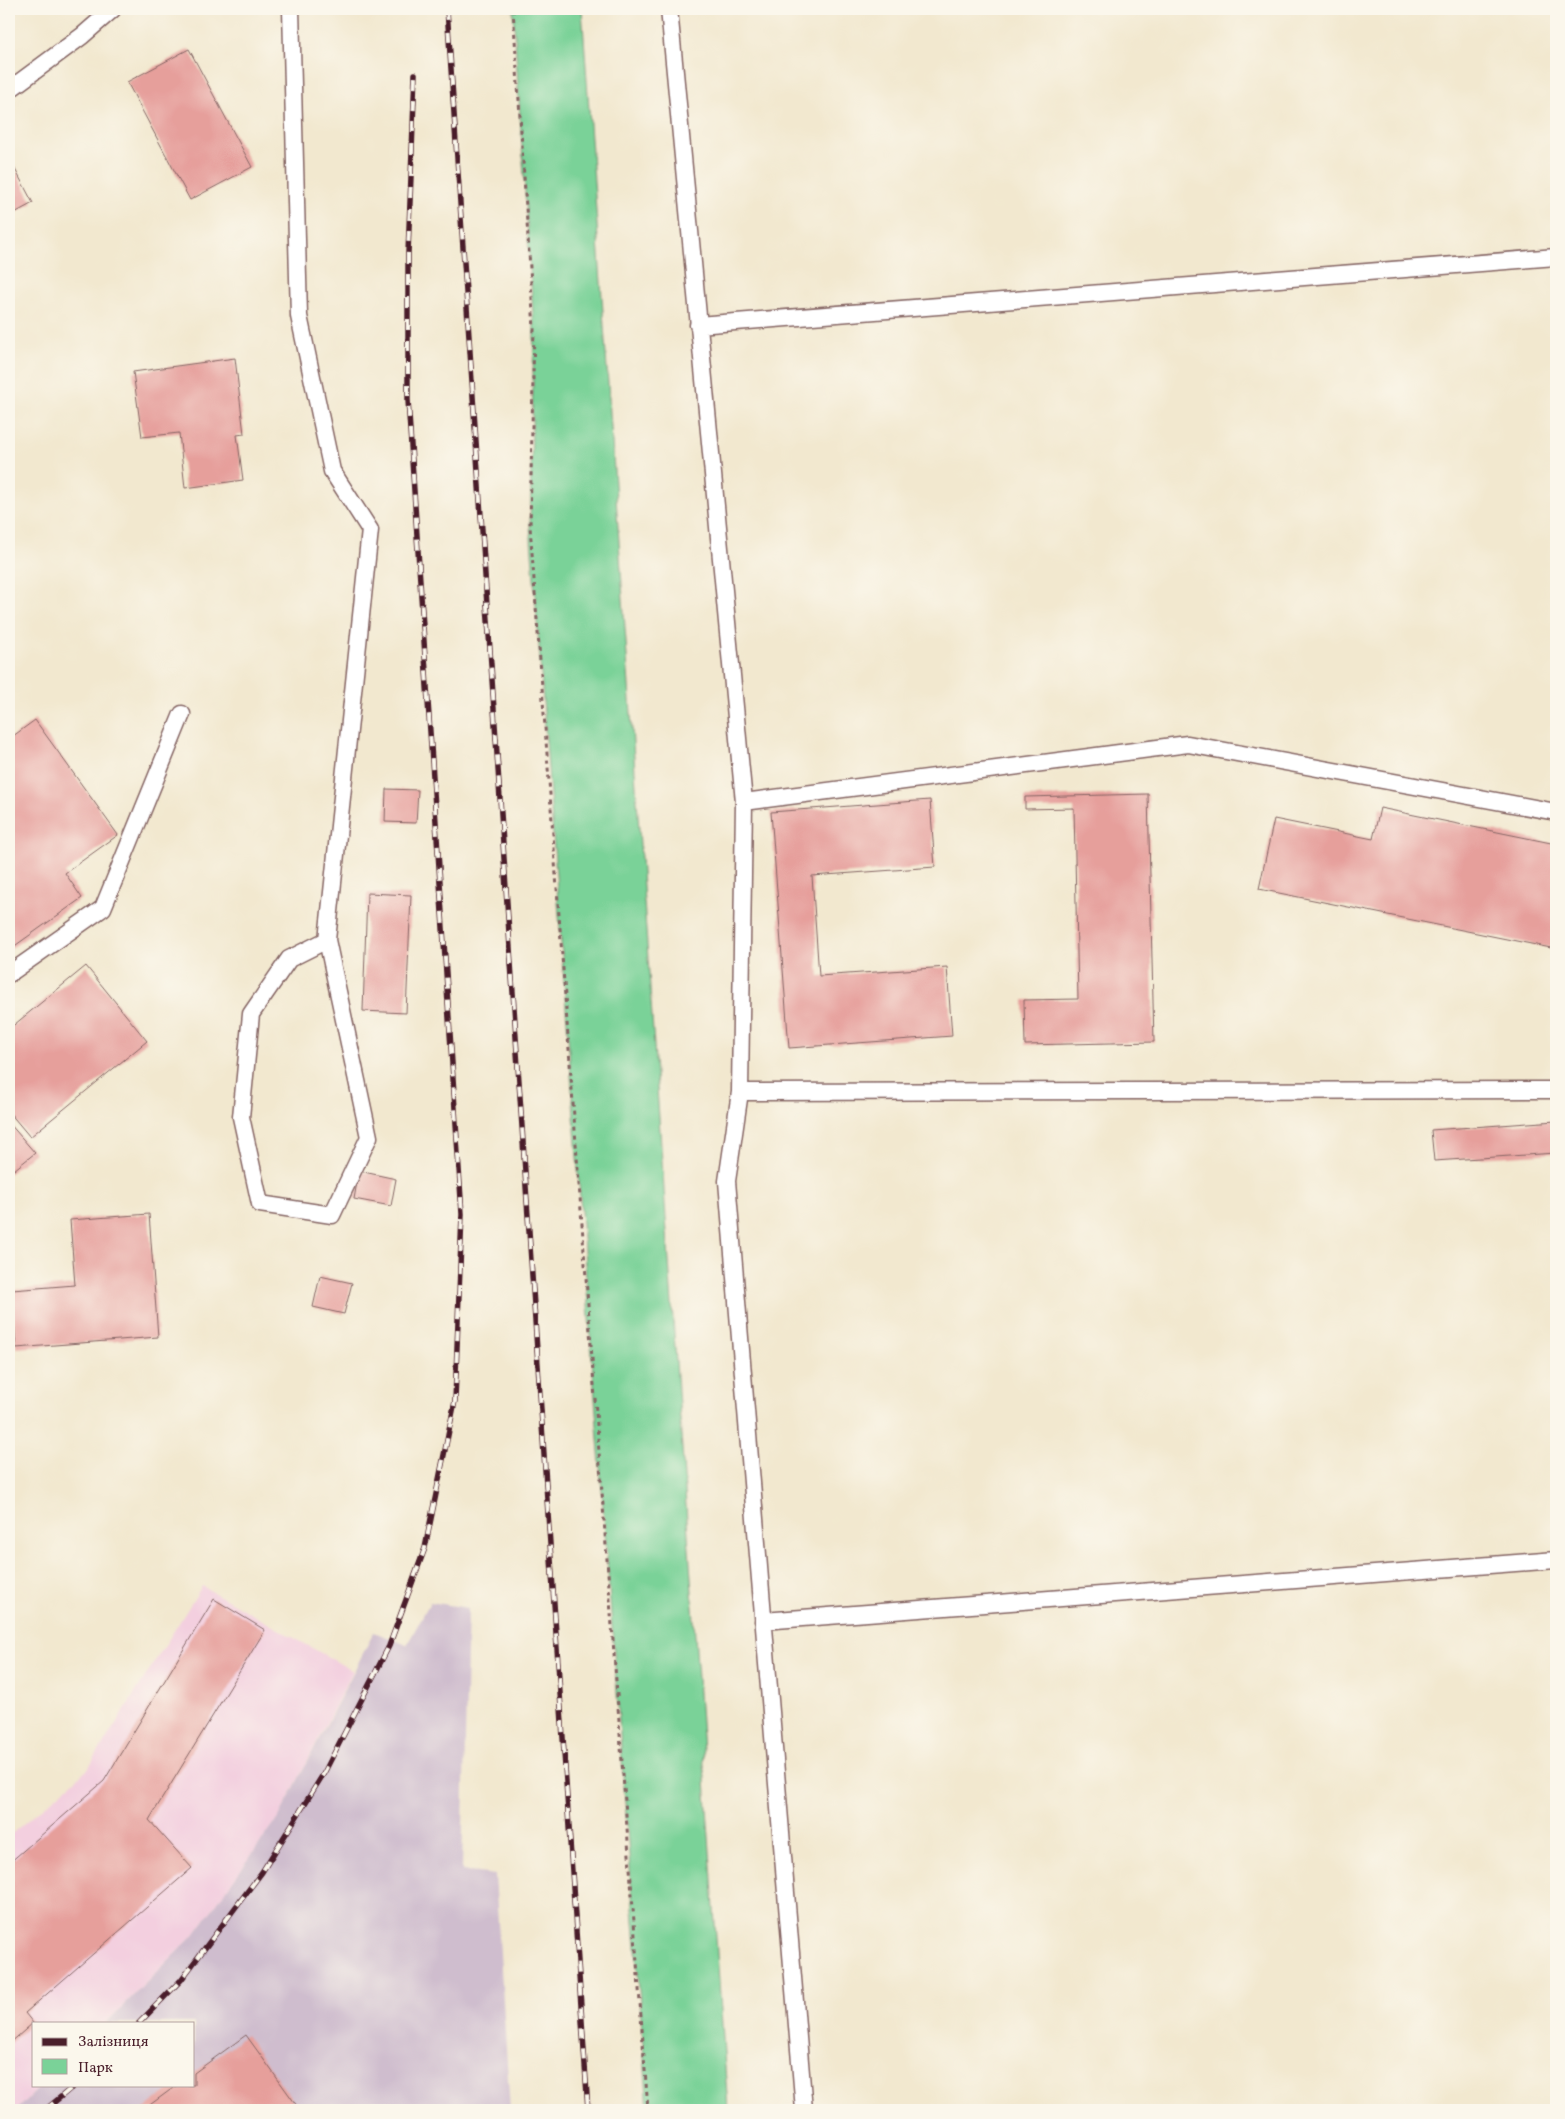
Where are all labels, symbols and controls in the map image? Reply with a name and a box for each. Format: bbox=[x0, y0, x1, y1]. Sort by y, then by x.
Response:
legend bbox=[32, 2022, 195, 2086]
text: Залізниця bbox=[78, 2032, 149, 2053]
text: Парк bbox=[78, 2058, 113, 2079]

